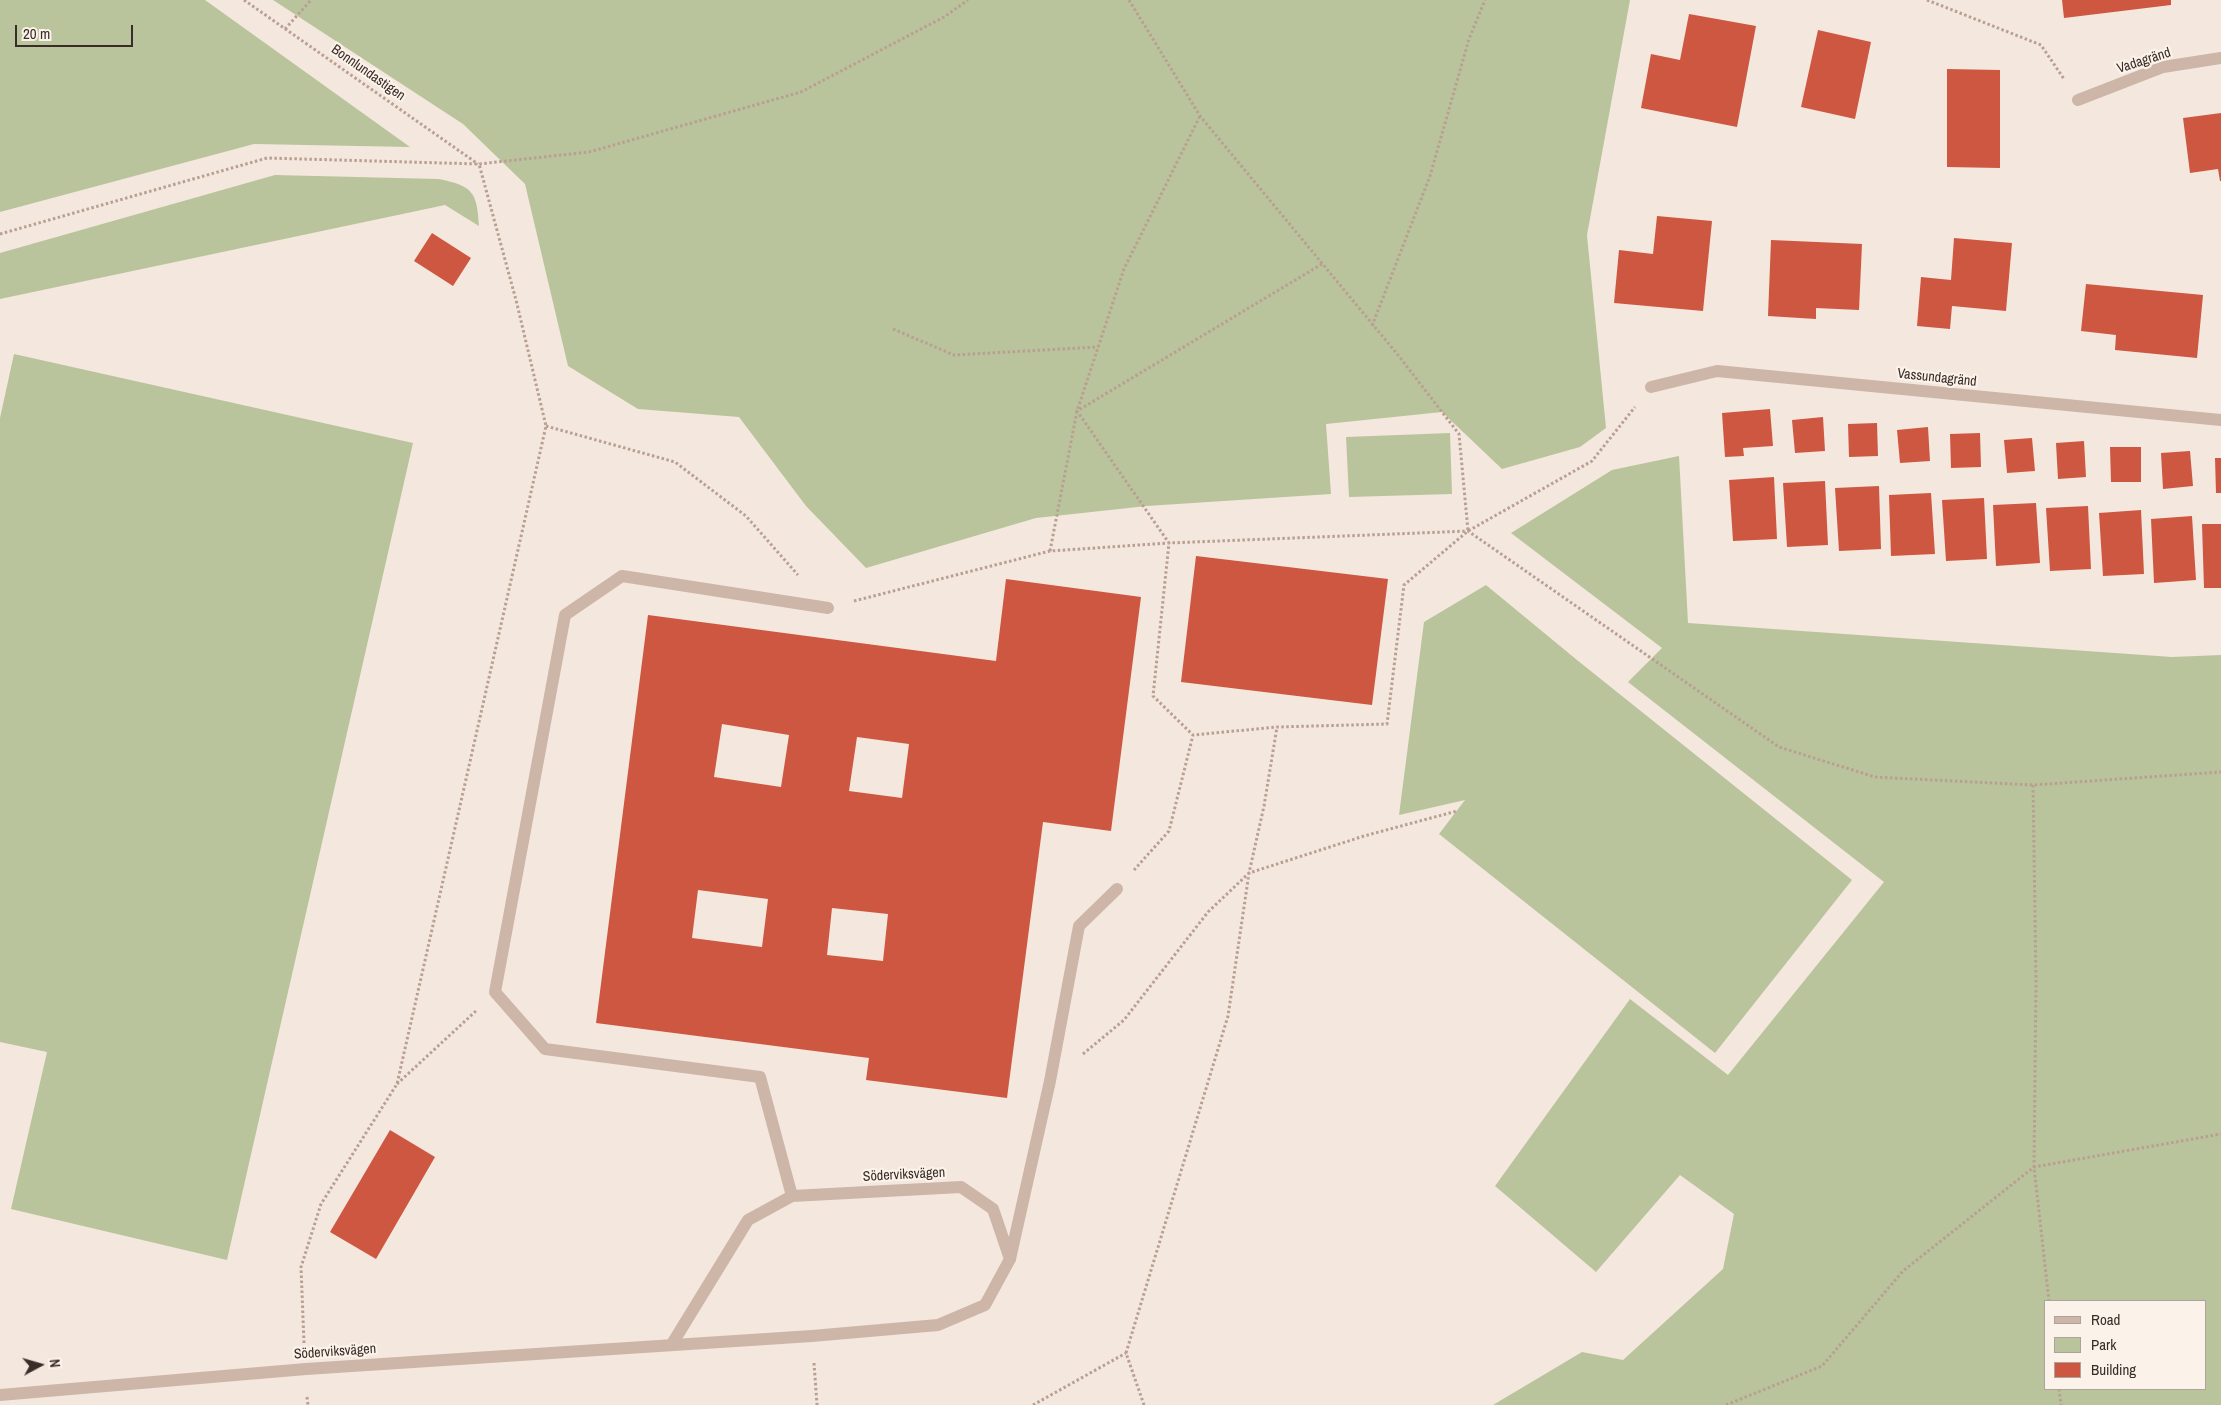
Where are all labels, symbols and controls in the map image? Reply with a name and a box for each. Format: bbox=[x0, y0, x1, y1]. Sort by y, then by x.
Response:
scale bar bbox=[18, 15, 135, 47]
text: 20 m bbox=[23, 23, 50, 44]
street label: Bonnlundastigen bbox=[328, 41, 408, 105]
street label: Vadagränd bbox=[2115, 44, 2173, 78]
street label: Vassundagränd bbox=[1897, 365, 1977, 391]
street label: Söderviksvägen bbox=[862, 1164, 946, 1186]
legend bbox=[2044, 1300, 2206, 1390]
text: Road bbox=[2091, 1309, 2120, 1330]
text: Park bbox=[2091, 1334, 2116, 1355]
north arrow bbox=[15, 1340, 65, 1390]
street label: Söderviksvägen bbox=[293, 1341, 377, 1363]
text: N bbox=[46, 1358, 64, 1368]
text: Building bbox=[2091, 1359, 2136, 1380]

